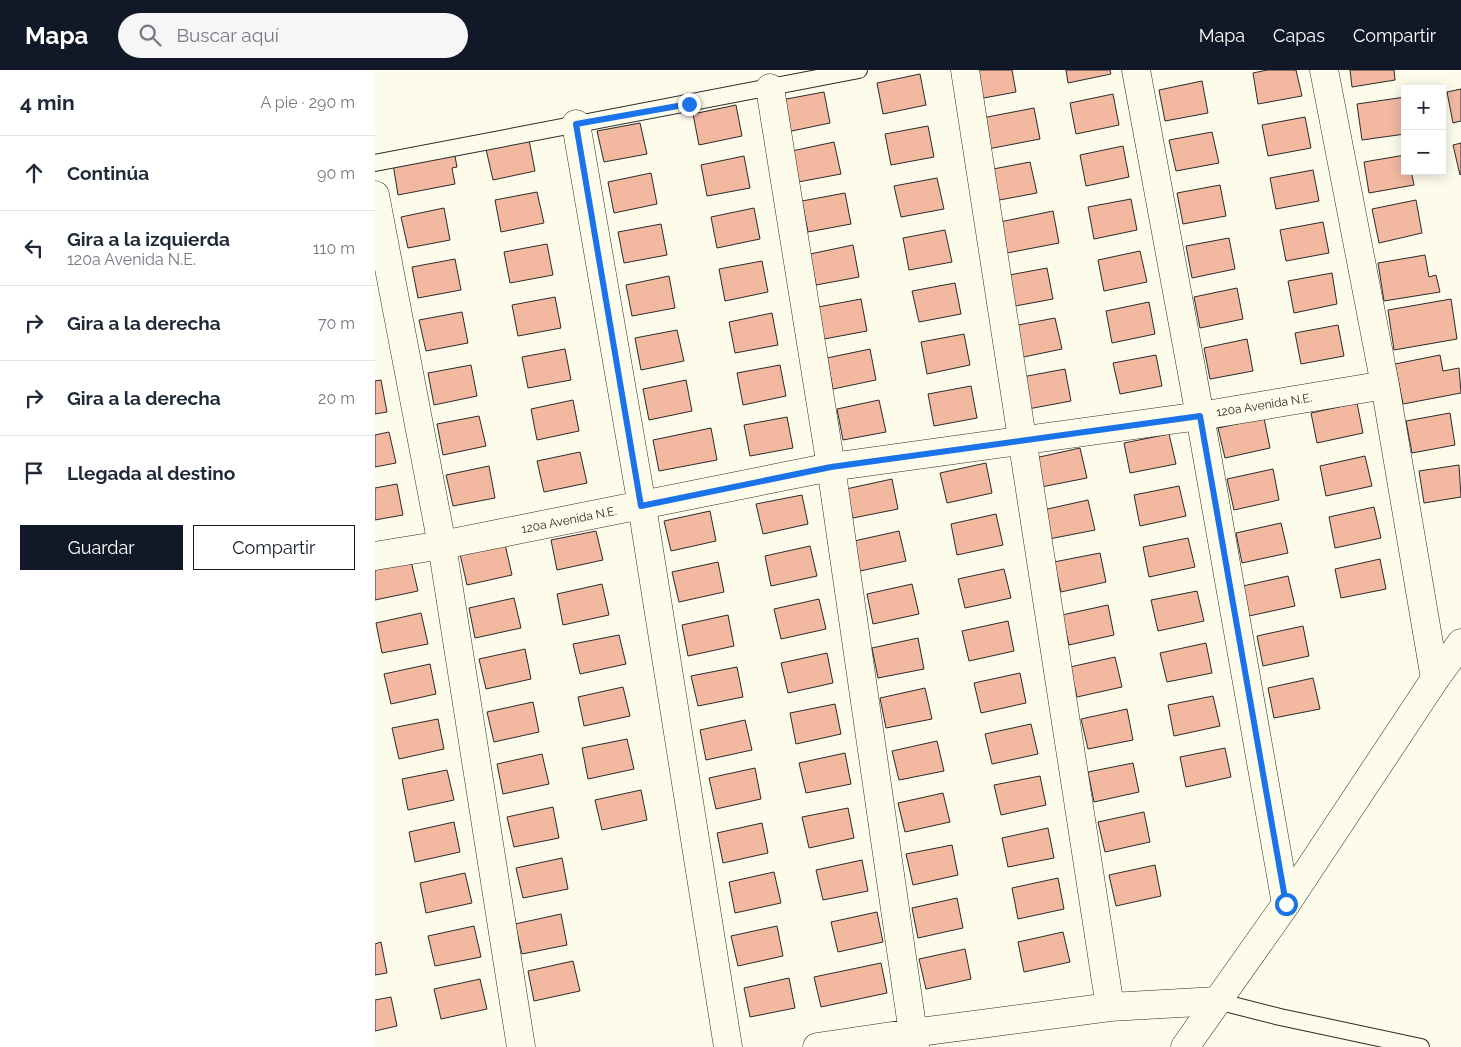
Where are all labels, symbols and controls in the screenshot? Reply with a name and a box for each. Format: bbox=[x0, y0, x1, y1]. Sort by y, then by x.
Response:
search box bbox=[118, 13, 468, 58]
text: Mapa bbox=[25, 21, 88, 50]
icon: search bbox=[136, 21, 164, 49]
text: Buscar aquí bbox=[176, 24, 279, 46]
text: Mapa bbox=[1199, 25, 1245, 46]
text: Capas bbox=[1273, 25, 1325, 46]
text: Compartir bbox=[1353, 25, 1436, 46]
map controls bbox=[1401, 85, 1446, 175]
button: + bbox=[1401, 85, 1446, 130]
text: 4 min bbox=[20, 90, 75, 115]
text: A pie · 290 m bbox=[260, 93, 355, 112]
route end bbox=[678, 93, 701, 116]
button: − bbox=[1401, 130, 1446, 175]
icon: ahead bbox=[20, 159, 48, 187]
text: Continúa bbox=[67, 162, 149, 184]
text: 90 m bbox=[317, 164, 355, 183]
text: Gira a la izquierda bbox=[67, 228, 230, 250]
icon: left bbox=[20, 234, 48, 262]
text: 110 m bbox=[313, 239, 355, 258]
text: 120a Avenida N.E. bbox=[67, 250, 196, 269]
icon: right bbox=[20, 309, 48, 337]
text: Gira a la derecha bbox=[67, 312, 221, 334]
text: 70 m bbox=[318, 314, 355, 333]
icon: right bbox=[20, 384, 48, 412]
text: Gira a la derecha bbox=[67, 387, 221, 409]
text: 20 m bbox=[318, 389, 355, 408]
street label: 120a Avenida N.E. bbox=[1215, 391, 1313, 419]
icon: arrive bbox=[20, 459, 48, 487]
text: Llegada al destino bbox=[67, 462, 235, 484]
street label: 120a Avenida N.E. bbox=[520, 504, 618, 536]
button: Guardar bbox=[20, 525, 183, 570]
button: Compartir bbox=[193, 525, 355, 570]
route start bbox=[1275, 893, 1298, 916]

